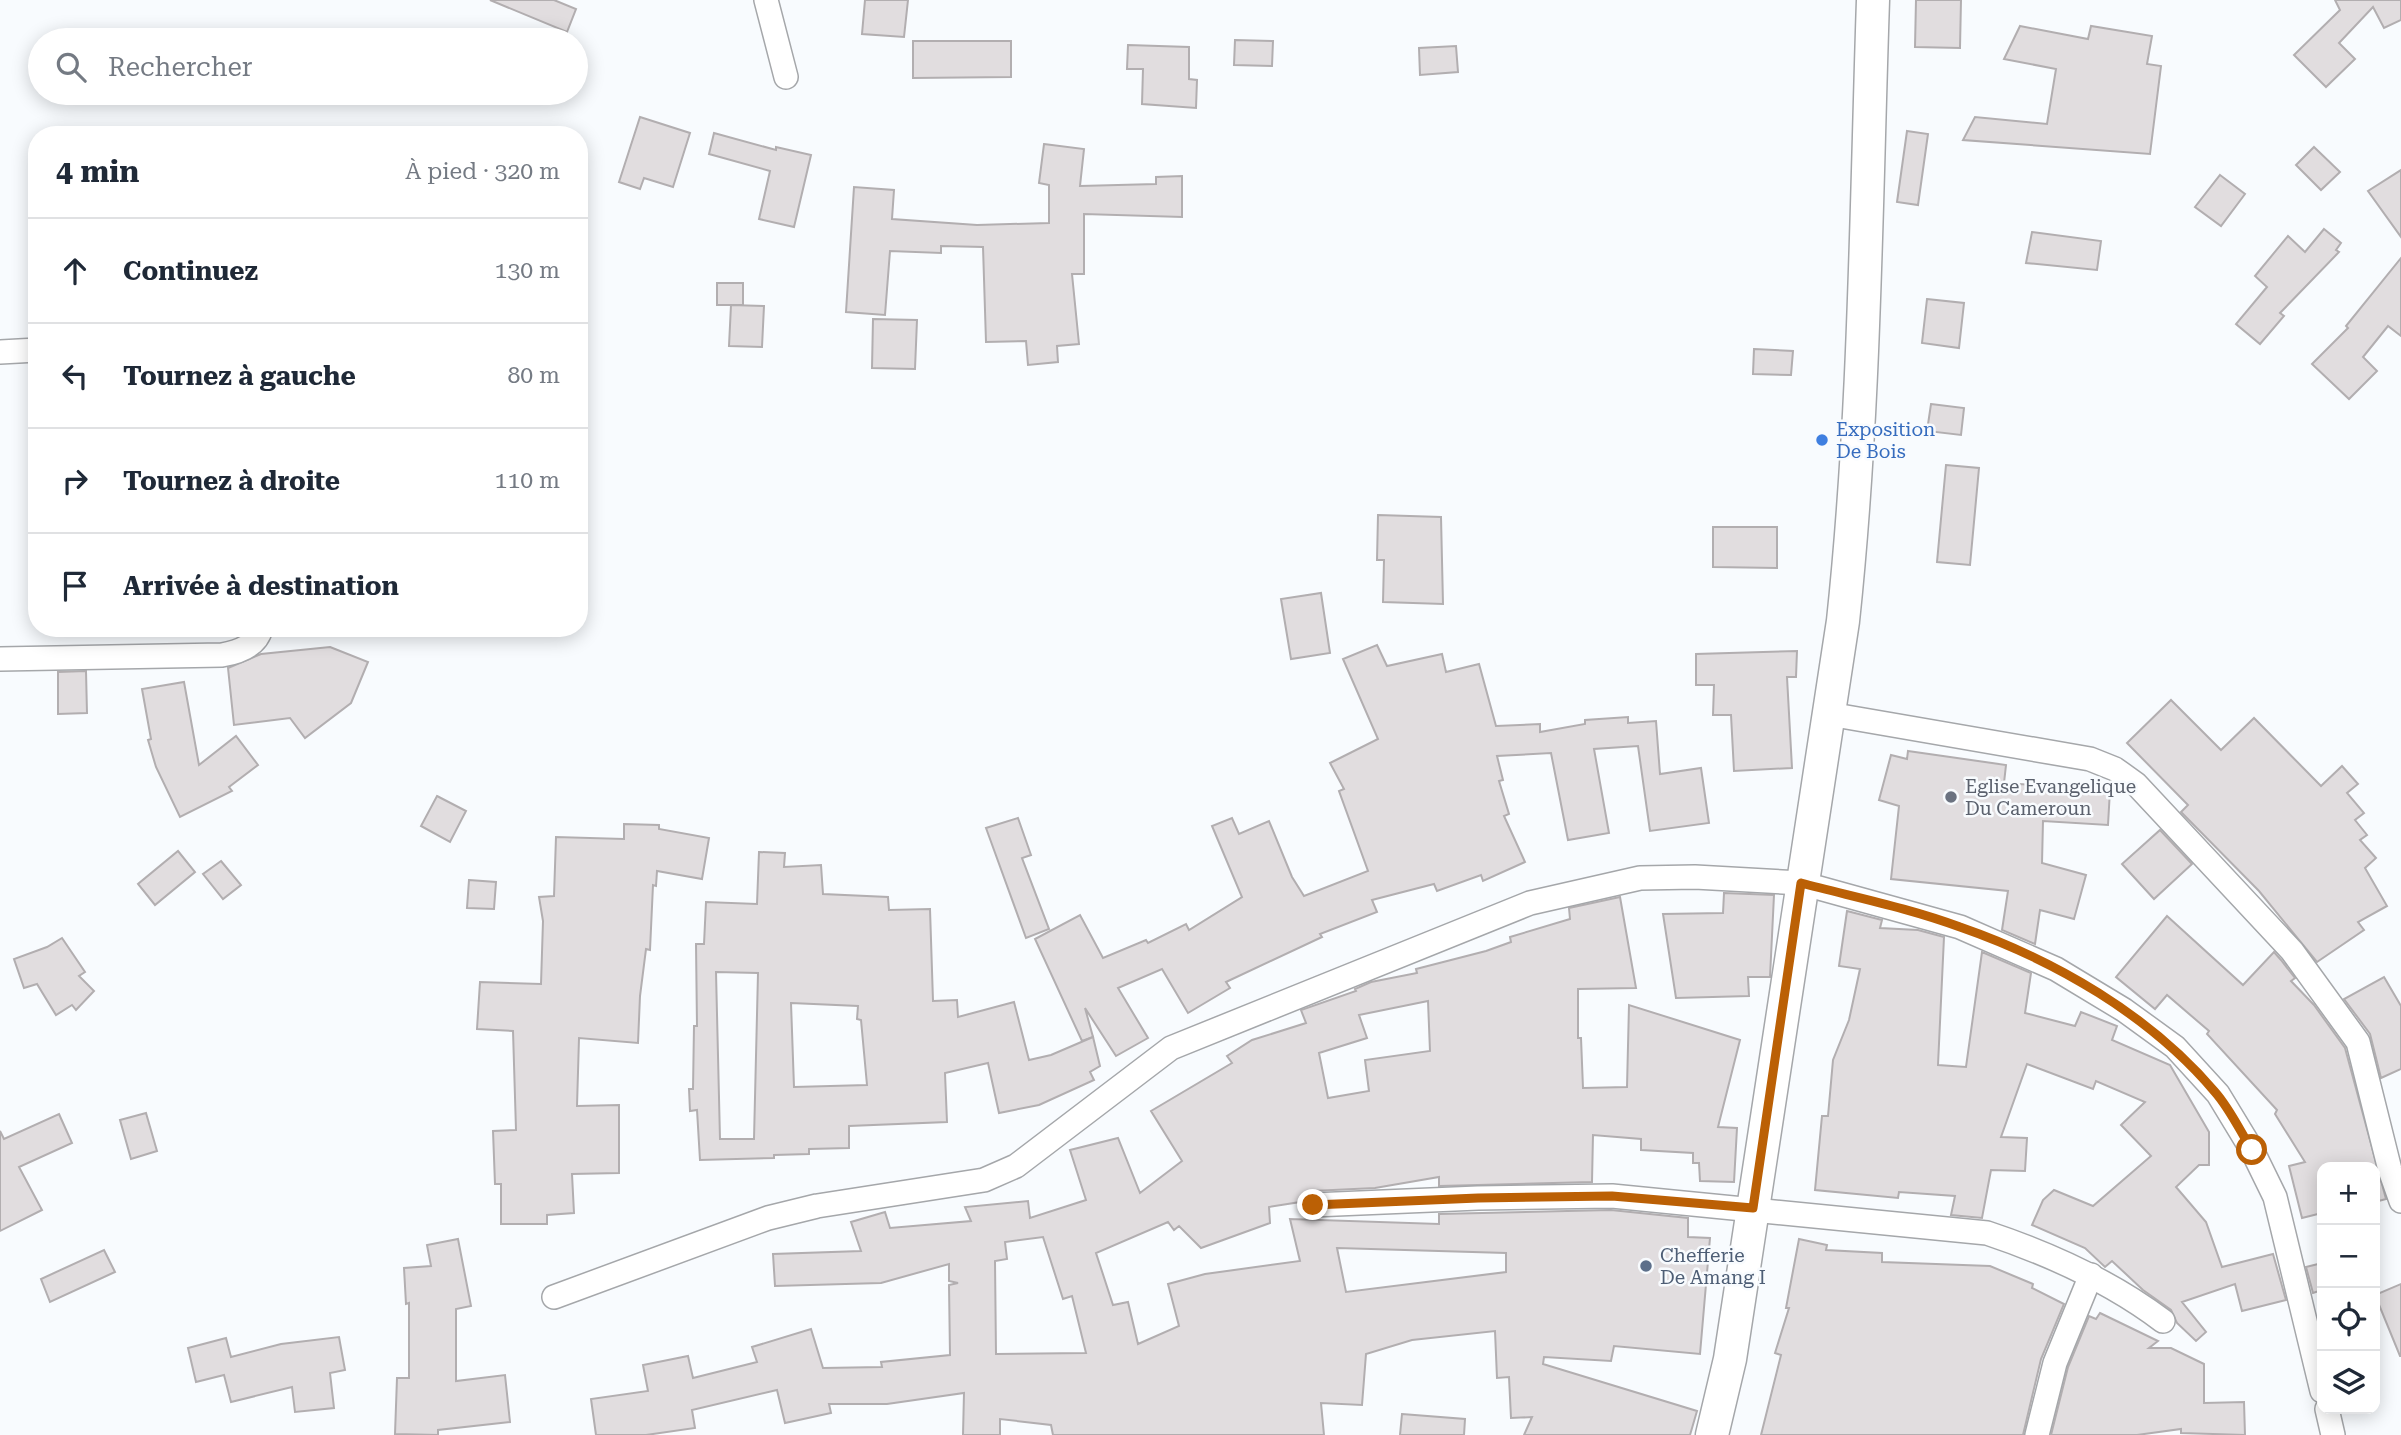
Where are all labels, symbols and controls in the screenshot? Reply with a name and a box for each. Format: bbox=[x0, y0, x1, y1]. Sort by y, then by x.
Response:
search box bbox=[28, 28, 588, 105]
icon: search bbox=[52, 48, 90, 86]
text: Rechercher bbox=[108, 52, 252, 82]
text: 4 min bbox=[56, 154, 139, 189]
text: À pied · 320 m bbox=[405, 158, 560, 185]
icon: ahead bbox=[56, 252, 94, 290]
text: Continuez bbox=[123, 256, 258, 286]
text: 130 m bbox=[495, 257, 560, 284]
icon: left bbox=[56, 357, 94, 395]
text: Tournez à gauche bbox=[123, 361, 356, 391]
text: 80 m bbox=[507, 362, 560, 389]
place label: Exposition De Bois bbox=[1836, 418, 1935, 463]
marker: Exposition De Bois bbox=[1814, 432, 1830, 448]
icon: right bbox=[56, 462, 94, 500]
text: Tournez à droite bbox=[123, 466, 340, 496]
text: 110 m bbox=[495, 467, 560, 494]
icon: arrive bbox=[56, 567, 94, 605]
text: Arrivée à destination bbox=[123, 571, 399, 601]
place label: Eglise Evangelique Du Cameroun bbox=[1965, 775, 2136, 820]
marker: Eglise Evangelique Du Cameroun bbox=[1943, 789, 1959, 805]
route start bbox=[2236, 1134, 2267, 1165]
map controls bbox=[2317, 1162, 2380, 1414]
button: + bbox=[2317, 1162, 2380, 1225]
route end bbox=[1297, 1189, 1328, 1220]
button: − bbox=[2317, 1225, 2380, 1288]
place label: Chefferie De Amang I bbox=[1660, 1244, 1766, 1289]
marker: Chefferie De Amang I bbox=[1638, 1258, 1654, 1274]
button: locate bbox=[2317, 1288, 2380, 1351]
button: layers bbox=[2317, 1351, 2380, 1414]

